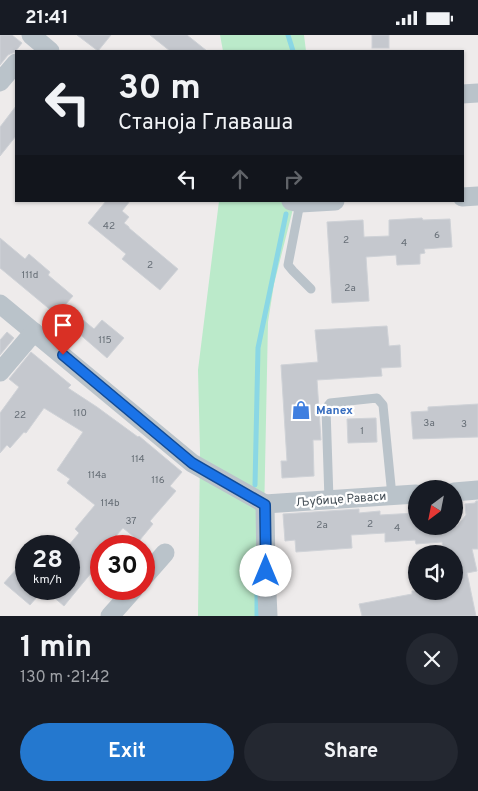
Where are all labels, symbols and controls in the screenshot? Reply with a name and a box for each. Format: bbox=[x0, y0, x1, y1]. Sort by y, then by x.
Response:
text: 21:41 bbox=[25, 6, 69, 30]
text: 30 m bbox=[118, 67, 201, 111]
icon: left bbox=[35, 70, 100, 135]
text: Станоја Главаша bbox=[118, 110, 293, 137]
icon: left bbox=[173, 165, 201, 193]
icon: ahead bbox=[226, 165, 254, 193]
icon: right bbox=[279, 165, 307, 193]
house number: 42 bbox=[103, 220, 115, 233]
house number: 6 bbox=[434, 229, 440, 242]
house number: 2 bbox=[343, 234, 349, 247]
house number: 4 bbox=[401, 237, 407, 250]
house number: 2 bbox=[147, 259, 153, 272]
house number: 111d bbox=[22, 269, 38, 282]
house number: 2a bbox=[344, 282, 356, 295]
pin bbox=[42, 304, 84, 355]
icon: arrive bbox=[49, 311, 77, 339]
house number: 115 bbox=[98, 334, 112, 347]
shop icon: Manex bbox=[290, 399, 312, 421]
place label: Manex bbox=[316, 403, 353, 419]
house number: 110 bbox=[73, 407, 87, 420]
house number: 22 bbox=[14, 409, 26, 422]
house number: 3a bbox=[423, 417, 435, 430]
house number: 3 bbox=[461, 418, 467, 431]
house number: 1 bbox=[360, 425, 364, 438]
house number: 114 bbox=[131, 453, 145, 466]
house number: 114a bbox=[88, 469, 106, 482]
house number: 116 bbox=[151, 474, 165, 487]
north arrow bbox=[408, 480, 462, 535]
map controls bbox=[408, 480, 463, 600]
street label: Љубице Раваси bbox=[295, 489, 387, 511]
house number: 114b bbox=[100, 497, 120, 510]
house number: 37 bbox=[125, 515, 137, 528]
house number: 2 bbox=[367, 518, 373, 531]
house number: 2a bbox=[316, 519, 328, 532]
house number: 4 bbox=[394, 522, 400, 535]
speed limit sign: 30 bbox=[90, 535, 155, 600]
position arrow bbox=[239, 544, 291, 596]
text: 28 bbox=[32, 545, 63, 577]
button: sound bbox=[408, 545, 463, 600]
text: km/h bbox=[33, 572, 62, 588]
text: 1 min bbox=[20, 630, 92, 667]
button: close bbox=[406, 633, 458, 685]
text: 130 m · 21:42 bbox=[20, 668, 110, 688]
button: Exit bbox=[20, 723, 234, 781]
button: Share bbox=[244, 723, 458, 781]

